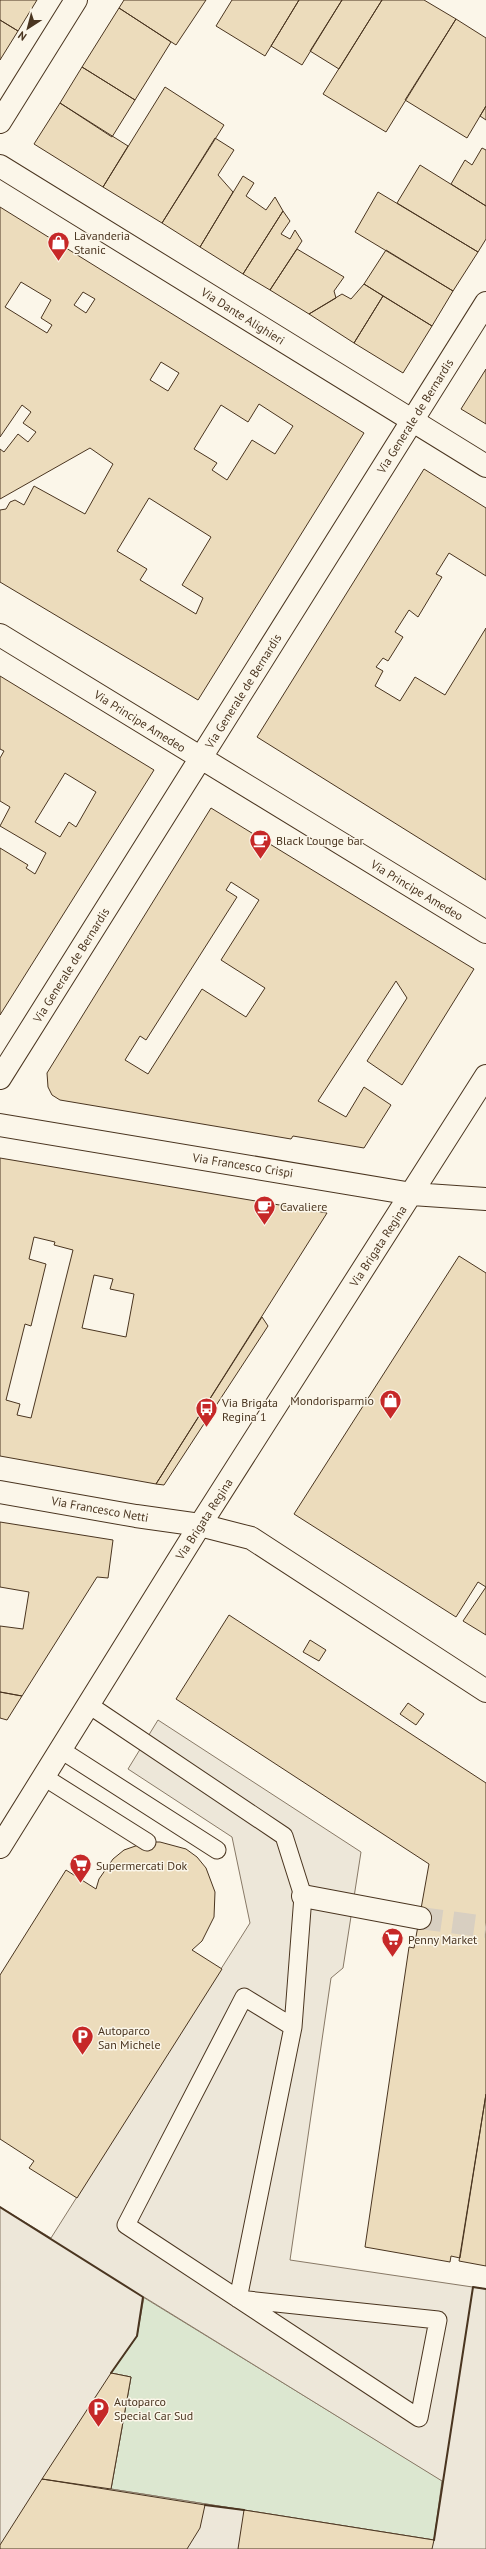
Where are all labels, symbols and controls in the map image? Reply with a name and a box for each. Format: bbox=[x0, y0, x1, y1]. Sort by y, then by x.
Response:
north arrow bbox=[8, 8, 48, 48]
text: N bbox=[15, 28, 29, 44]
place label: Lavanderia Stanic bbox=[74, 228, 130, 257]
shop icon: Lavanderia Stanic bbox=[45, 229, 71, 262]
street label: Via Dante Alighieri bbox=[198, 284, 288, 348]
street label: Via Generale de Bernardis bbox=[373, 356, 456, 477]
street label: Via Generale de Bernardis bbox=[201, 631, 284, 752]
street label: Via Principe Amedeo bbox=[91, 686, 189, 755]
cafe icon: Black Lounge bar bbox=[248, 827, 274, 860]
place label: Black Lounge bar bbox=[276, 833, 364, 848]
street label: Via Principe Amedeo bbox=[367, 856, 466, 923]
street label: Via Generale de Bernardis bbox=[29, 905, 112, 1026]
street label: Via Francesco Crispi bbox=[191, 1149, 294, 1180]
cafe icon: Cavaliere bbox=[252, 1193, 278, 1226]
place label: Cavaliere bbox=[280, 1199, 327, 1214]
street label: Via Brigata Regina bbox=[346, 1203, 410, 1290]
shop icon: Mondorisparmio bbox=[377, 1387, 403, 1420]
place label: Mondorisparmio bbox=[290, 1393, 374, 1408]
place label: Via Brigata Regina 1 bbox=[221, 1395, 278, 1424]
bus stop icon: Via Brigata Regina 1 bbox=[194, 1396, 220, 1429]
street label: Via Brigata Regina bbox=[172, 1476, 236, 1563]
street label: Via Francesco Netti bbox=[49, 1493, 150, 1525]
supermarket icon: Supermercati Dok bbox=[67, 1852, 93, 1885]
place label: Supermercati Dok bbox=[96, 1858, 188, 1873]
supermarket icon: Penny Market bbox=[379, 1926, 405, 1959]
place label: Penny Market bbox=[408, 1932, 477, 1947]
place label: Autoparco San Michele bbox=[98, 2023, 160, 2052]
parking icon: Autoparco San Michele bbox=[70, 2024, 96, 2057]
place label: Autoparco Special Car Sud bbox=[114, 2394, 193, 2423]
parking icon: Autoparco Special Car Sud bbox=[86, 2395, 112, 2428]

